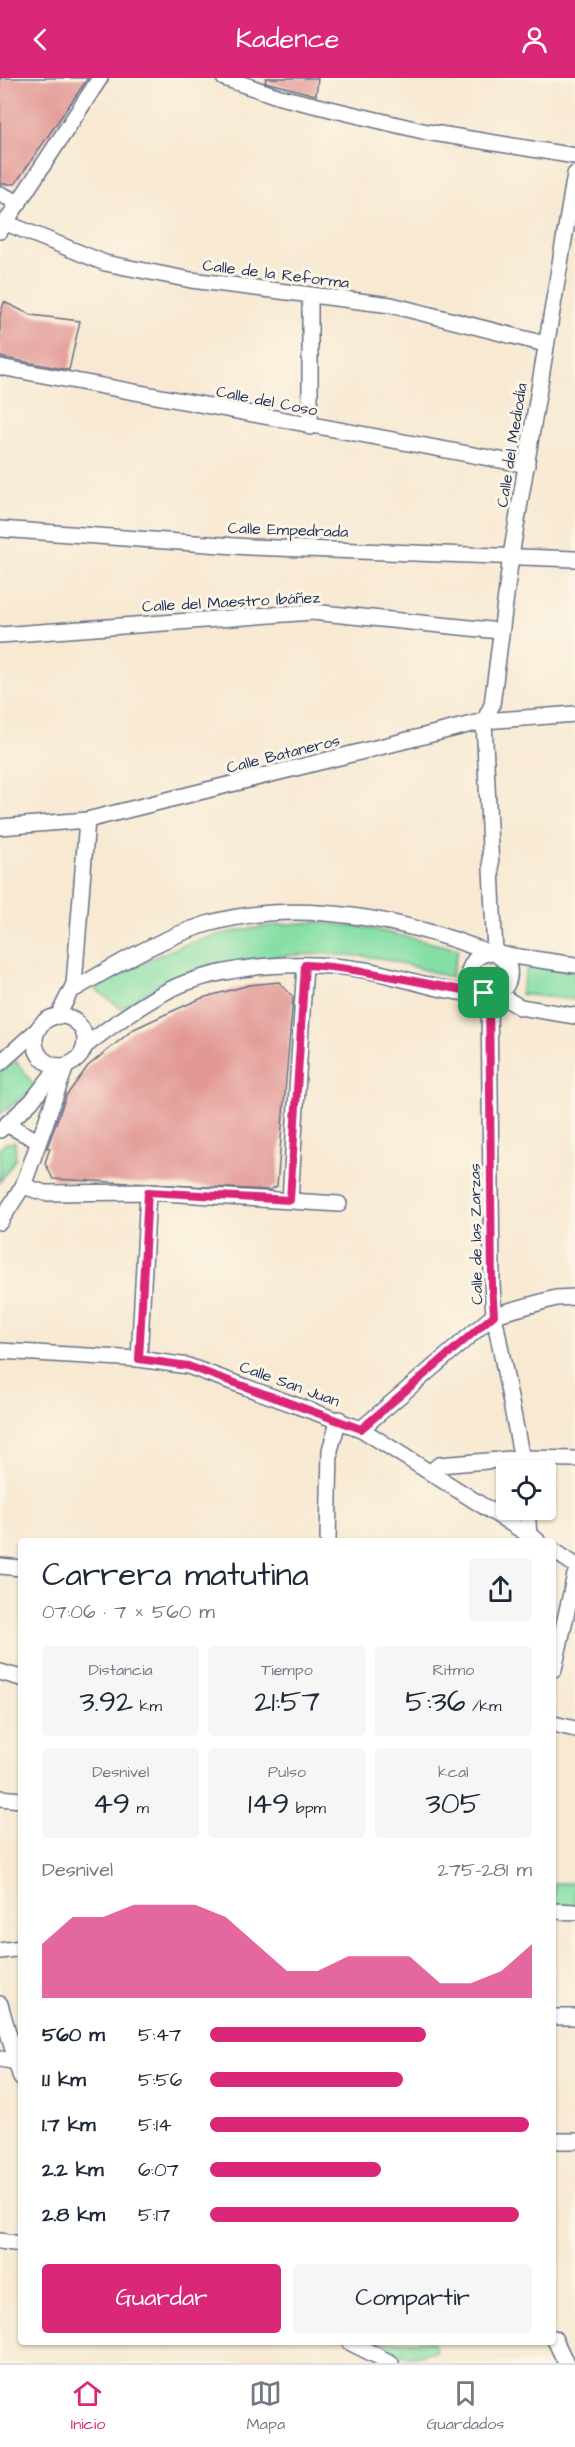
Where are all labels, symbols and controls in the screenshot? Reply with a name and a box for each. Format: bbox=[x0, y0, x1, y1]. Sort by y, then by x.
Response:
text: Kadence bbox=[236, 20, 339, 58]
icon: back bbox=[24, 23, 57, 56]
icon: person bbox=[518, 23, 551, 56]
street label: Calle de la Reforma bbox=[201, 254, 351, 294]
street label: Calle del Coso bbox=[214, 380, 319, 422]
street label: Calle del Mediodía bbox=[491, 381, 533, 509]
street label: Calle Empedrada bbox=[227, 517, 349, 543]
street label: Calle del Maestro Ibáñez bbox=[141, 586, 321, 618]
street label: Calle Bataneros bbox=[224, 729, 342, 779]
pin bbox=[458, 967, 509, 1018]
icon: arrive bbox=[467, 976, 500, 1009]
street label: Calle de las Zarzas bbox=[464, 1163, 488, 1305]
street label: Calle San Juan bbox=[237, 1356, 343, 1412]
map controls bbox=[496, 1460, 556, 1520]
button: locate bbox=[496, 1460, 556, 1520]
text: Carrera matutina bbox=[42, 1552, 309, 1598]
button: share bbox=[469, 1558, 532, 1621]
text: 07:06 · 7 × 560 m bbox=[42, 1598, 215, 1626]
text: Distancia bbox=[89, 1659, 153, 1681]
text: Tiempo bbox=[261, 1659, 313, 1681]
text: Ritmo bbox=[432, 1659, 474, 1681]
text: 3.92 bbox=[79, 1681, 133, 1723]
text: 21:57 bbox=[254, 1681, 320, 1723]
text: 5:36 bbox=[405, 1681, 466, 1723]
text: km bbox=[133, 1695, 162, 1717]
text: /km bbox=[466, 1695, 501, 1717]
text: Desnivel bbox=[92, 1761, 149, 1783]
text: Pulso bbox=[268, 1761, 306, 1783]
text: kcal bbox=[438, 1761, 469, 1783]
text: 49 bbox=[92, 1783, 130, 1825]
text: 149 bbox=[248, 1783, 289, 1825]
text: 305 bbox=[426, 1783, 481, 1825]
text: m bbox=[130, 1797, 149, 1819]
text: bpm bbox=[289, 1797, 326, 1819]
text: Desnivel bbox=[42, 1856, 113, 1884]
text: 275–281 m bbox=[437, 1856, 532, 1884]
text: 560 m bbox=[42, 2021, 105, 2049]
text: 5:47 bbox=[138, 2021, 181, 2049]
text: 1.1 km bbox=[42, 2066, 86, 2094]
text: 5:56 bbox=[138, 2066, 182, 2094]
text: 1.7 km bbox=[42, 2111, 96, 2139]
text: 5:14 bbox=[138, 2111, 172, 2139]
text: 2.2 km bbox=[42, 2156, 104, 2184]
text: 6:07 bbox=[138, 2156, 179, 2184]
text: 2.8 km bbox=[42, 2201, 105, 2229]
text: 5:17 bbox=[138, 2201, 170, 2229]
button: Guardar bbox=[42, 2264, 281, 2333]
button: Compartir bbox=[293, 2264, 532, 2333]
tab: Inicio bbox=[71, 2377, 105, 2435]
tab: Mapa bbox=[247, 2377, 285, 2435]
tab: Guardados bbox=[426, 2377, 504, 2435]

